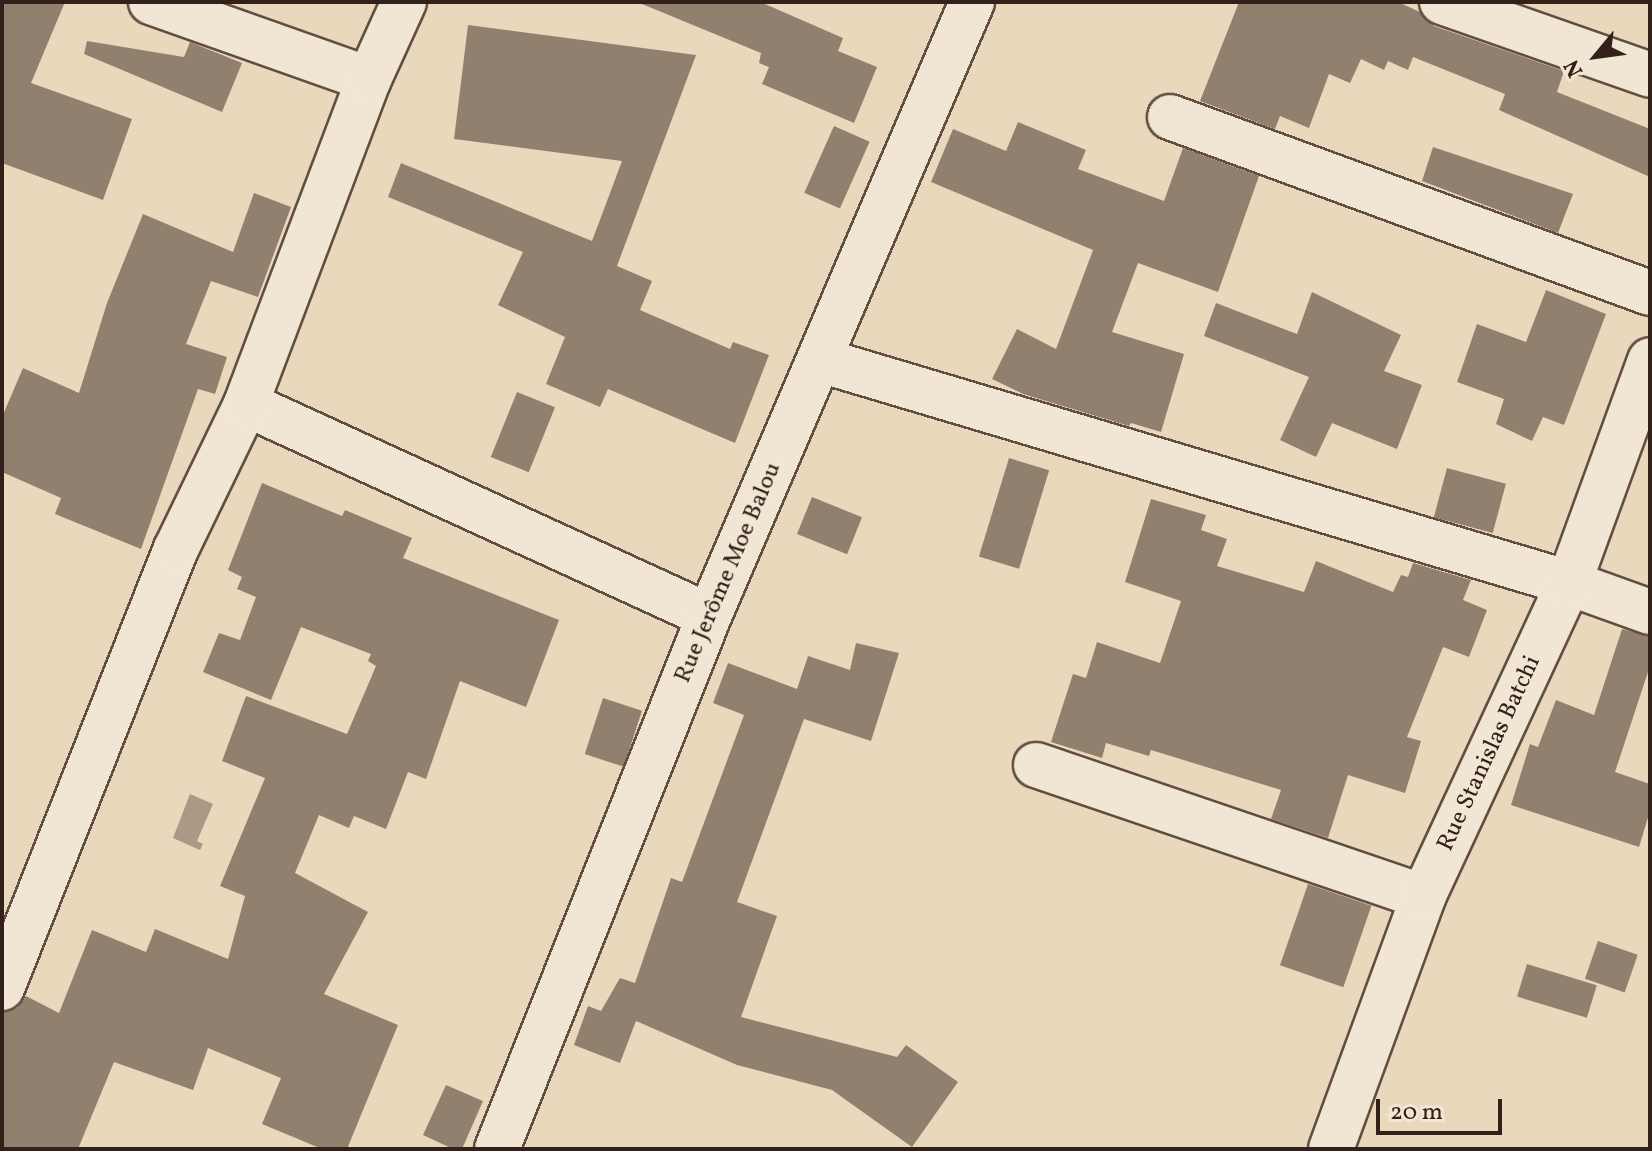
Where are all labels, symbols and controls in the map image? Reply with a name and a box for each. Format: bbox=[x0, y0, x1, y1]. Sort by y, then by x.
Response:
north arrow bbox=[1556, 16, 1636, 96]
text: N bbox=[1557, 53, 1592, 82]
street label: Rue Jerôme Moe Balou bbox=[669, 458, 789, 688]
street label: Rue Stanislas Batchi bbox=[1432, 652, 1548, 856]
scale bar bbox=[1380, 1083, 1506, 1133]
text: 20 m bbox=[1390, 1096, 1443, 1130]

